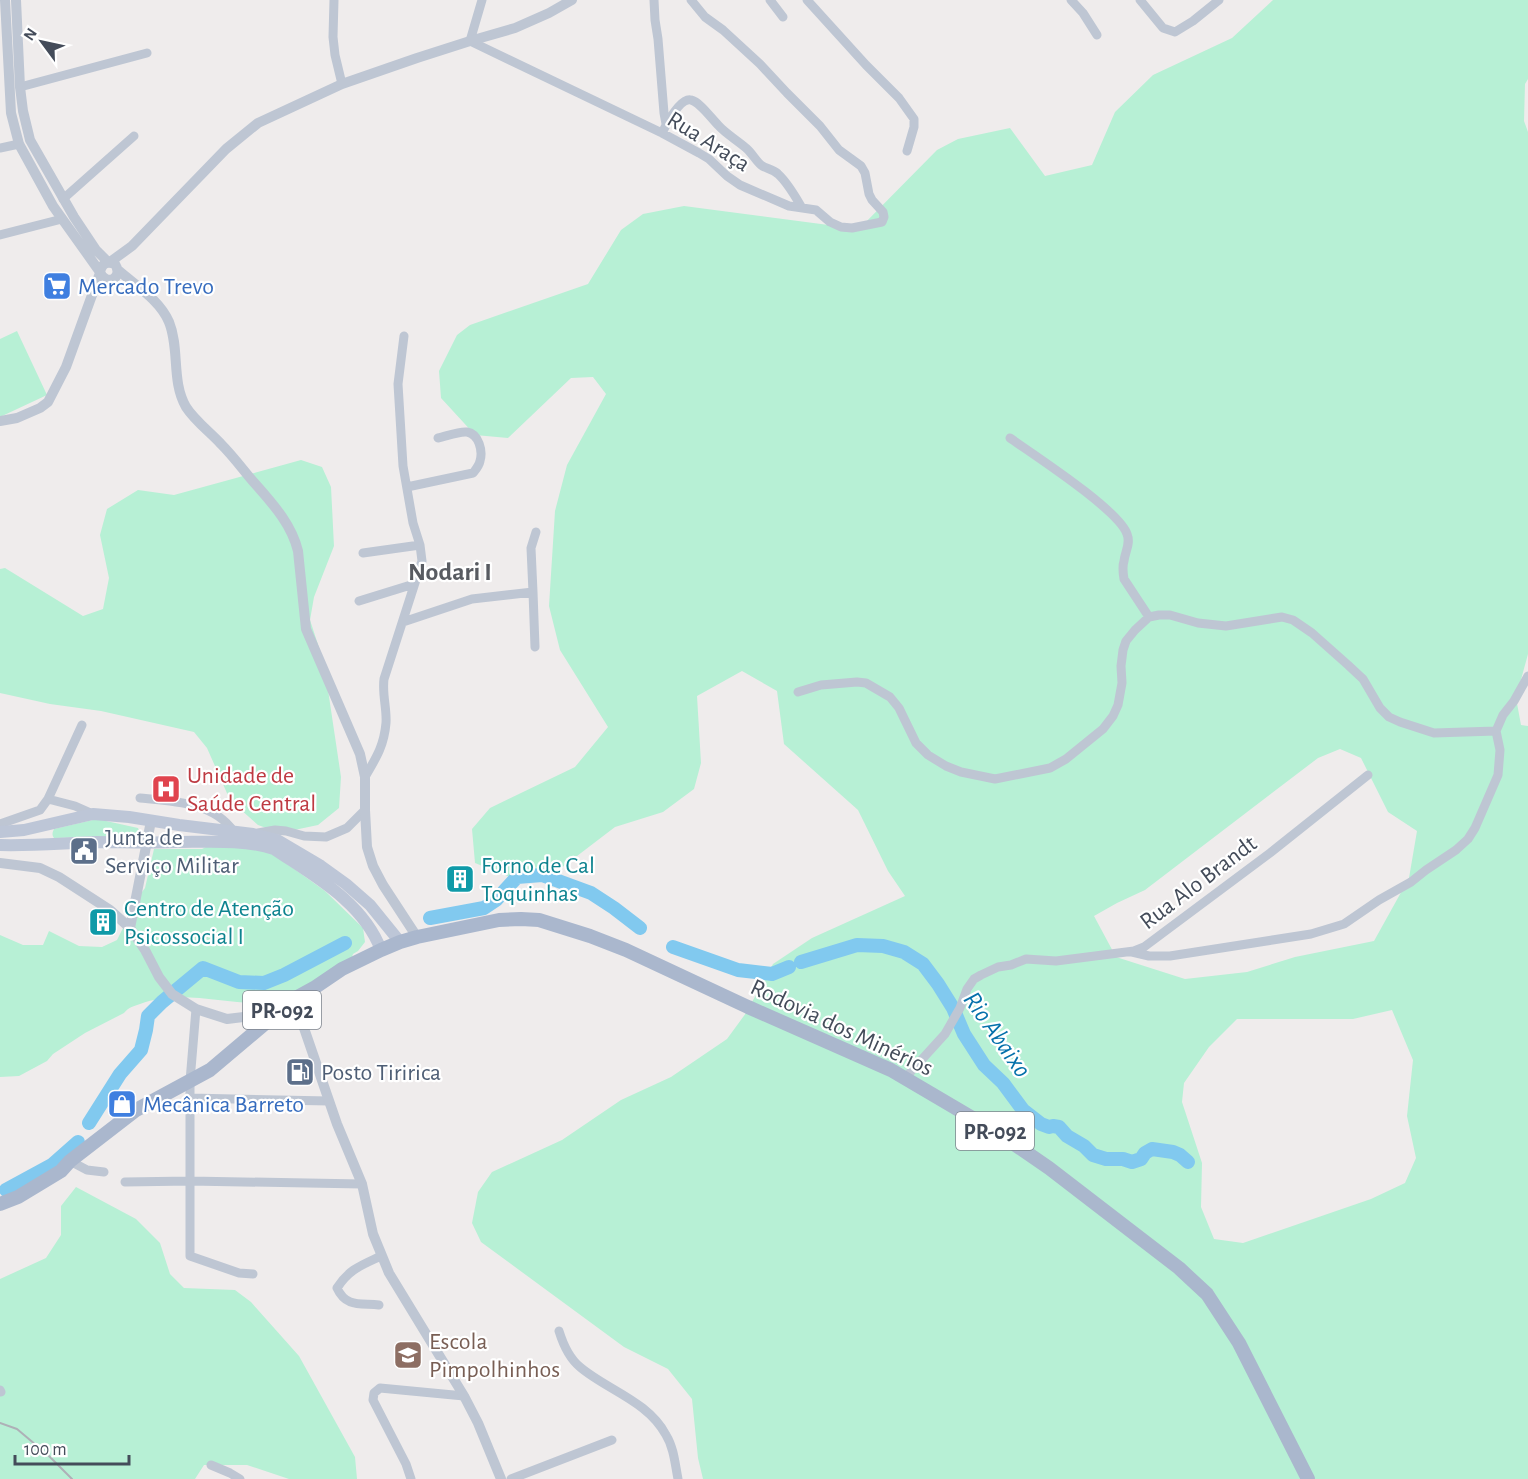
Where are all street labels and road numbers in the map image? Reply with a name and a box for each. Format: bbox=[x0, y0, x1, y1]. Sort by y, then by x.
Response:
street label: Rua Araça bbox=[663, 107, 754, 177]
street label: Rua Alo Brandt bbox=[1136, 831, 1262, 934]
street label: Rodovia dos Minérios bbox=[747, 975, 937, 1081]
road number: PR-092 bbox=[243, 991, 321, 1029]
road number: PR-092 bbox=[956, 1112, 1034, 1150]

